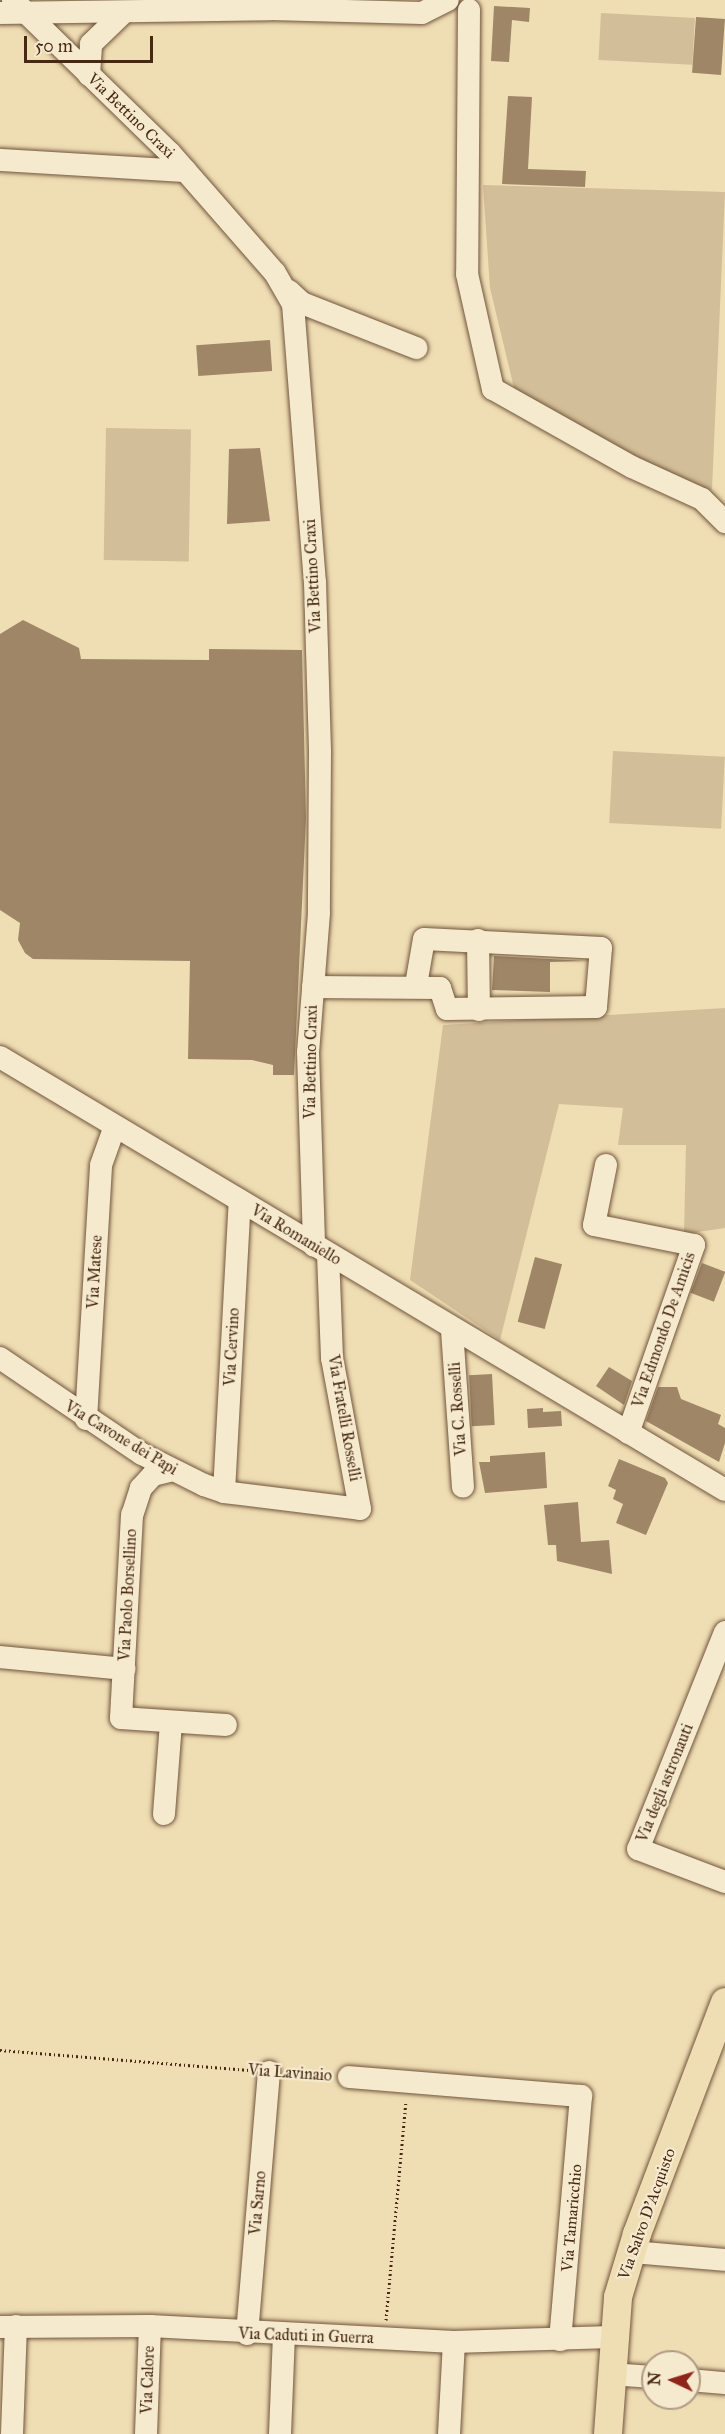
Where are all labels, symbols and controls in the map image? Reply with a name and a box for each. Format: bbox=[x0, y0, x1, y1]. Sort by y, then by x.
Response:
scale bar bbox=[27, 24, 156, 62]
text: 50 m bbox=[35, 35, 73, 57]
street label: Via Bettino Craxi bbox=[83, 69, 179, 163]
street label: Via Bettino Craxi bbox=[300, 518, 326, 634]
street label: Via Bettino Craxi bbox=[300, 1005, 322, 1119]
street label: Via Romaniello bbox=[248, 1201, 344, 1269]
street label: Via Matese bbox=[83, 1235, 107, 1309]
street label: Via Edmondo De Amicis bbox=[628, 1250, 700, 1410]
street label: Via Cervino bbox=[220, 1307, 244, 1387]
street label: Via Fratelli Rosselli bbox=[323, 1353, 365, 1483]
street label: Via C. Rosselli bbox=[445, 1361, 471, 1457]
street label: Via Cavone dei Papi bbox=[61, 1397, 181, 1479]
street label: Via Paolo Borsellino bbox=[115, 1528, 141, 1662]
street label: Via degli astronauti bbox=[632, 1721, 698, 1845]
street label: Via Lavinaio bbox=[247, 2060, 333, 2086]
street label: Via Salvo D'Acquisto bbox=[614, 2146, 680, 2282]
street label: Via Tamaricchio bbox=[558, 2163, 586, 2273]
street label: Via Sarno bbox=[246, 2170, 270, 2236]
street label: Via Caduti in Guerra bbox=[238, 2324, 374, 2348]
street label: Via Calore bbox=[137, 2346, 159, 2414]
north arrow bbox=[641, 2350, 701, 2410]
text: N bbox=[645, 2371, 664, 2386]

